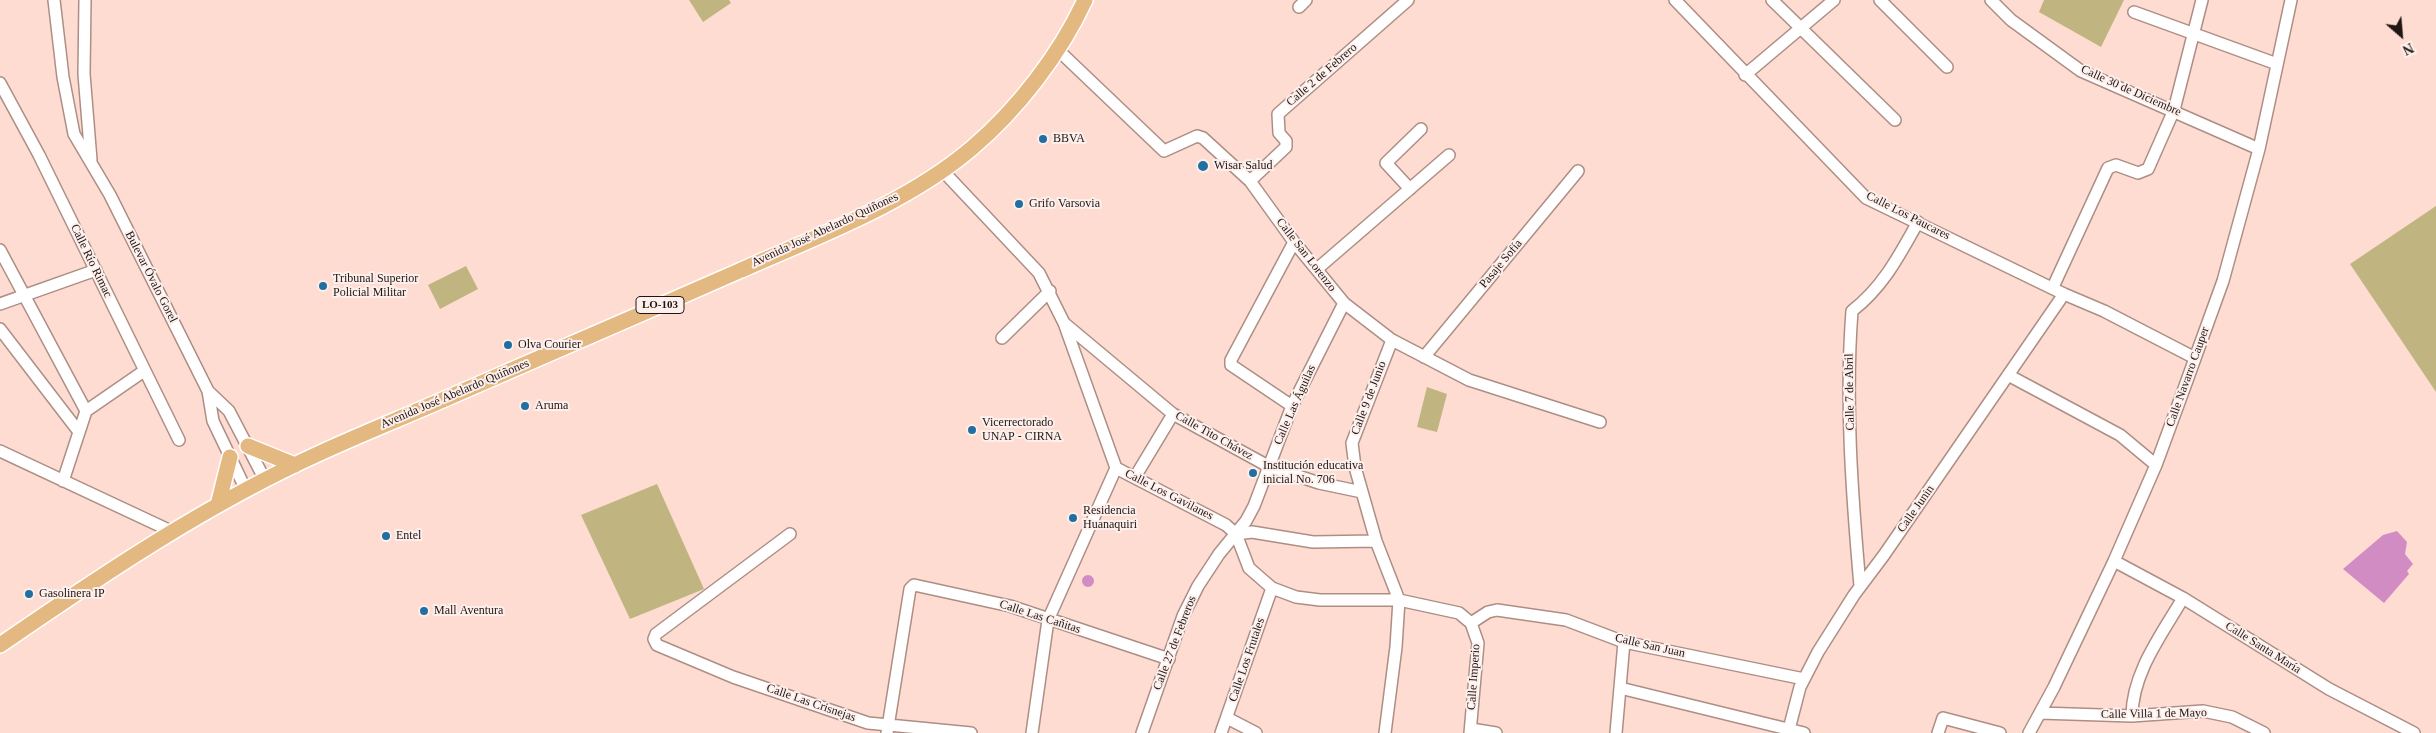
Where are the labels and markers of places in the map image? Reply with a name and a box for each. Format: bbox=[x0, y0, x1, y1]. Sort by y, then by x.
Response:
place label: BBVA bbox=[1053, 132, 1085, 146]
marker: BBVA bbox=[1037, 133, 1049, 145]
marker: Wisar Salud bbox=[1196, 159, 1210, 173]
place label: Wisar Salud bbox=[1214, 159, 1273, 173]
place label: Grifo Varsovia bbox=[1029, 197, 1100, 211]
marker: Grifo Varsovia bbox=[1013, 198, 1025, 210]
place label: Tribunal Superior Policial Militar bbox=[333, 272, 418, 300]
marker: Tribunal Superior Policial Militar bbox=[317, 280, 329, 292]
place label: Olva Courier bbox=[518, 338, 581, 352]
marker: Olva Courier bbox=[502, 339, 514, 351]
place label: Aruma bbox=[535, 399, 568, 413]
marker: Aruma bbox=[519, 400, 531, 412]
place label: Vicerrectorado UNAP - CIRNA bbox=[982, 416, 1062, 444]
marker: Vicerrectorado UNAP - CIRNA bbox=[966, 424, 978, 436]
place label: Institución educativa inicial No. 706 bbox=[1263, 459, 1363, 487]
marker: Institución educativa inicial No. 706 bbox=[1247, 467, 1259, 479]
place label: Residencia Huanaquiri bbox=[1083, 504, 1137, 532]
marker: Residencia Huanaquiri bbox=[1067, 512, 1079, 524]
place label: Entel bbox=[396, 529, 421, 543]
marker: Entel bbox=[380, 530, 392, 542]
place label: Gasolinera IP bbox=[39, 587, 105, 601]
marker: Gasolinera IP bbox=[23, 588, 35, 600]
place label: Mall Aventura bbox=[434, 604, 503, 618]
marker: Mall Aventura bbox=[418, 605, 430, 617]

